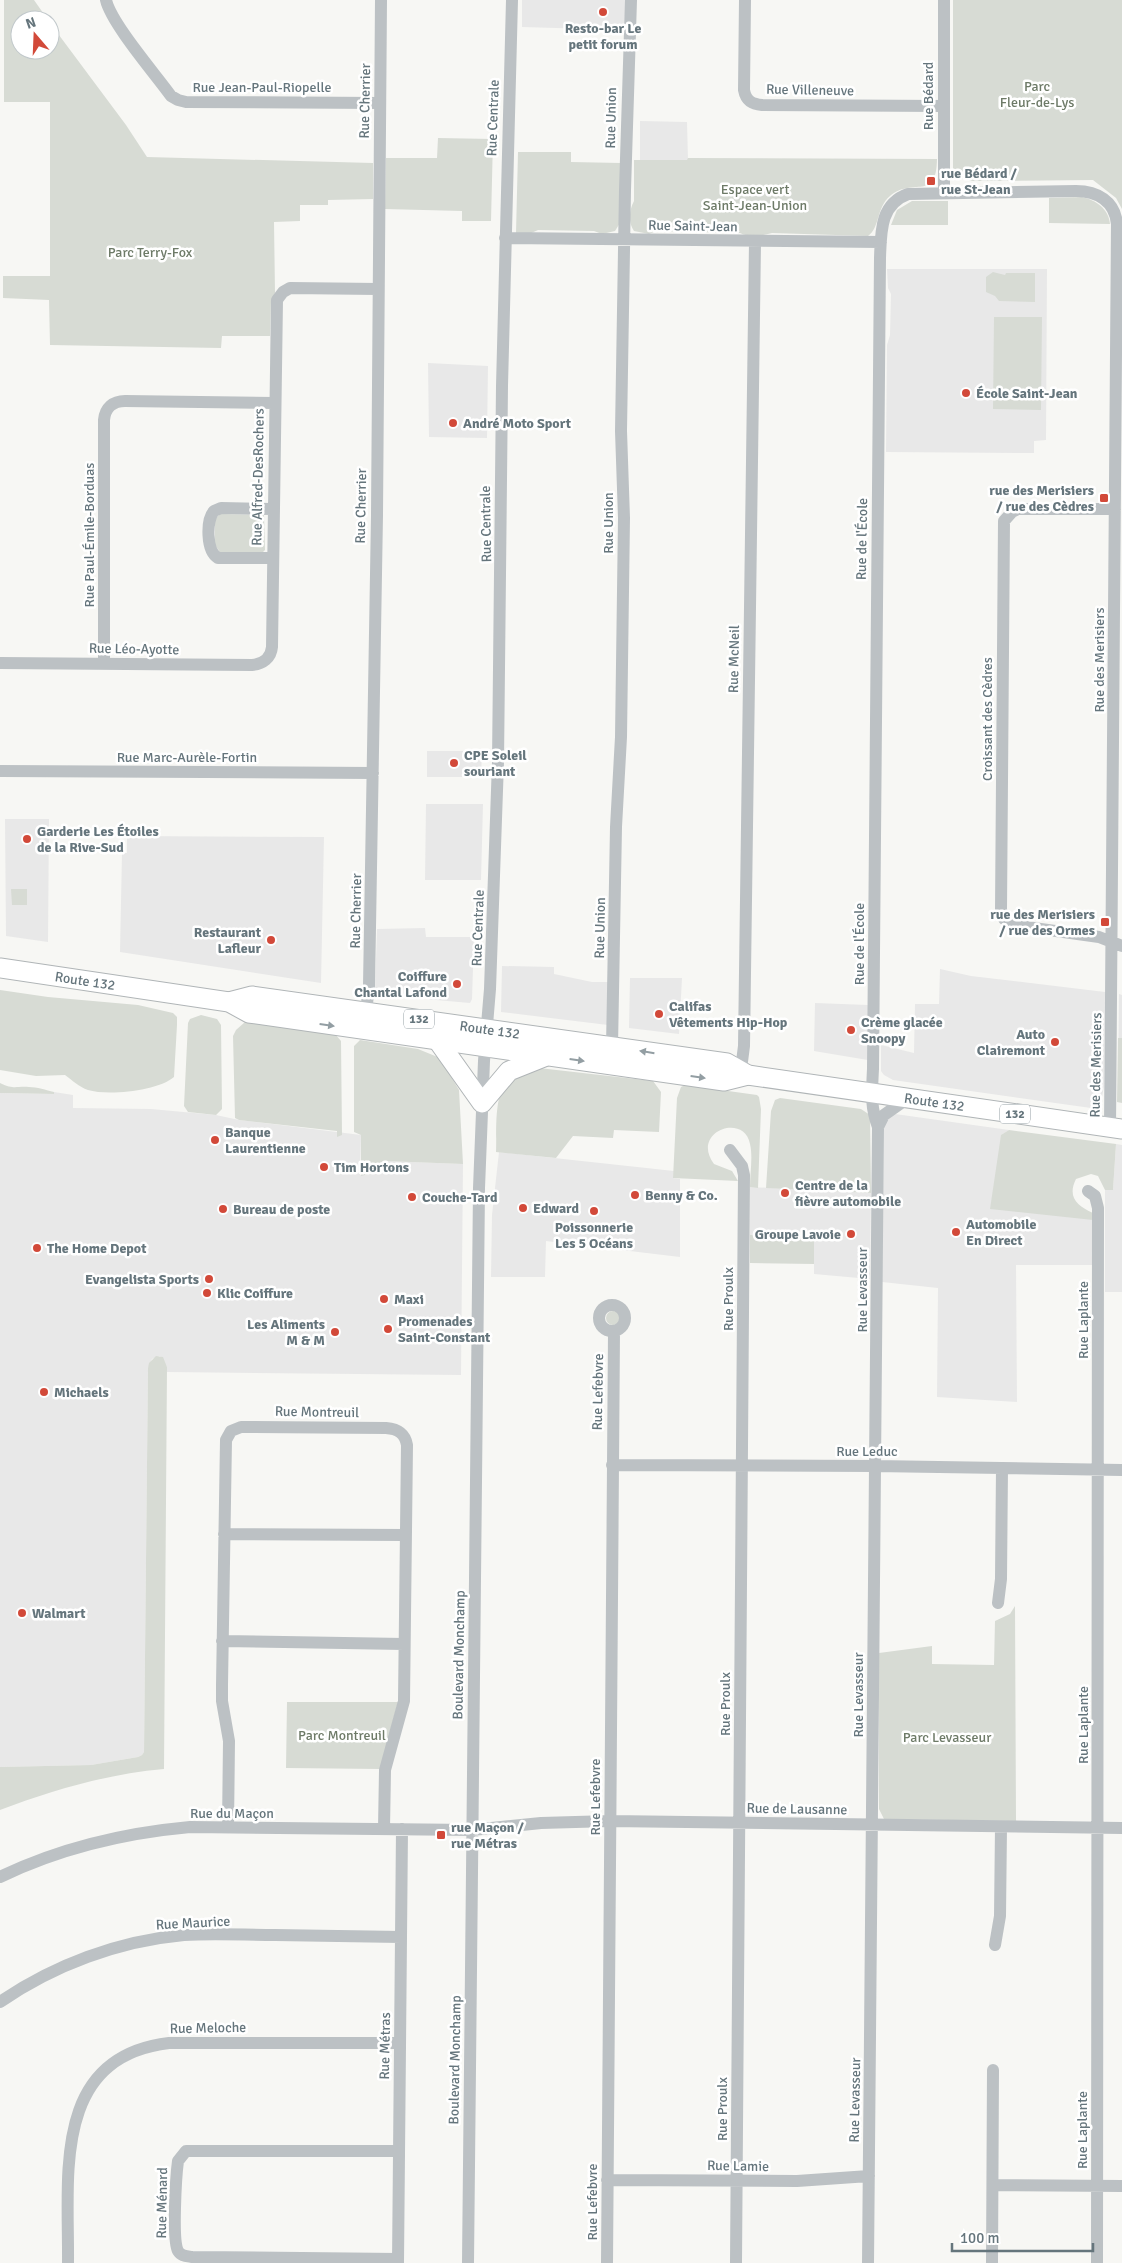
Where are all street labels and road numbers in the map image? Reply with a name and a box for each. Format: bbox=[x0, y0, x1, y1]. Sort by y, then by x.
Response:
street label: Rue Cherrier bbox=[356, 62, 374, 139]
street label: Rue Bédard bbox=[920, 62, 937, 130]
street label: Rue Jean-Paul-Riopelle bbox=[193, 79, 331, 96]
street label: Rue Centrale bbox=[483, 79, 503, 157]
street label: Rue Villeneuve bbox=[766, 81, 854, 99]
street label: Rue Union bbox=[602, 87, 620, 149]
street label: Rue Saint-Jean bbox=[648, 217, 738, 235]
street label: Rue Alfred-DesRochers bbox=[248, 408, 268, 546]
street label: Rue Paul-Émile-Borduas bbox=[81, 463, 98, 607]
street label: Rue Cherrier bbox=[352, 467, 370, 544]
street label: Rue Centrale bbox=[477, 485, 495, 563]
street label: Rue Union bbox=[600, 492, 617, 554]
street label: Rue de l'École bbox=[853, 498, 871, 580]
street label: Rue des Merisiers bbox=[1091, 607, 1108, 713]
street label: Rue McNeil bbox=[725, 625, 743, 693]
street label: Rue Léo-Ayotte bbox=[89, 640, 179, 658]
street label: Croissant des Cèdres bbox=[979, 657, 996, 781]
street label: Rue Marc-Aurèle-Fortin bbox=[117, 749, 257, 766]
street label: Rue Cherrier bbox=[347, 872, 365, 949]
street label: Rue Centrale bbox=[468, 889, 488, 967]
street label: Rue Union bbox=[591, 897, 609, 959]
street label: Rue de l'École bbox=[851, 903, 868, 985]
street label: Route 132 bbox=[54, 968, 116, 994]
road number: 132 bbox=[404, 1010, 434, 1028]
street label: Rue des Merisiers bbox=[1087, 1012, 1105, 1118]
street label: Route 132 bbox=[459, 1017, 521, 1042]
street label: Route 132 bbox=[903, 1089, 966, 1115]
road number: 132 bbox=[1000, 1104, 1030, 1124]
street label: Rue Levasseur bbox=[854, 1247, 871, 1333]
street label: Rue Proulx bbox=[720, 1266, 737, 1331]
street label: Rue Laplante bbox=[1075, 1281, 1092, 1359]
street label: Rue Lefebvre bbox=[589, 1353, 607, 1431]
street label: Rue Montreuil bbox=[275, 1403, 359, 1421]
street label: Rue Leduc bbox=[836, 1443, 898, 1460]
street label: Boulevard Monchamp bbox=[449, 1590, 469, 1720]
street label: Rue Levasseur bbox=[850, 1652, 867, 1738]
street label: Rue Proulx bbox=[717, 1671, 734, 1736]
street label: Rue Laplante bbox=[1075, 1686, 1092, 1764]
street label: Rue Lefebvre bbox=[587, 1759, 604, 1835]
street label: Rue de Lausanne bbox=[746, 1800, 848, 1818]
street label: Rue du Maçon bbox=[190, 1805, 274, 1822]
street label: Rue Maurice bbox=[155, 1913, 231, 1933]
street label: Boulevard Monchamp bbox=[445, 1995, 465, 2125]
street label: Rue Métras bbox=[376, 2012, 394, 2080]
street label: Rue Meloche bbox=[170, 2019, 246, 2037]
street label: Rue Levasseur bbox=[846, 2056, 864, 2143]
street label: Rue Proulx bbox=[714, 2076, 731, 2141]
street label: Rue Laplante bbox=[1074, 2091, 1091, 2169]
street label: Rue Lamie bbox=[707, 2157, 769, 2175]
street label: Rue Lefebvre bbox=[584, 2164, 601, 2240]
street label: Rue Ménard bbox=[153, 2167, 171, 2239]

